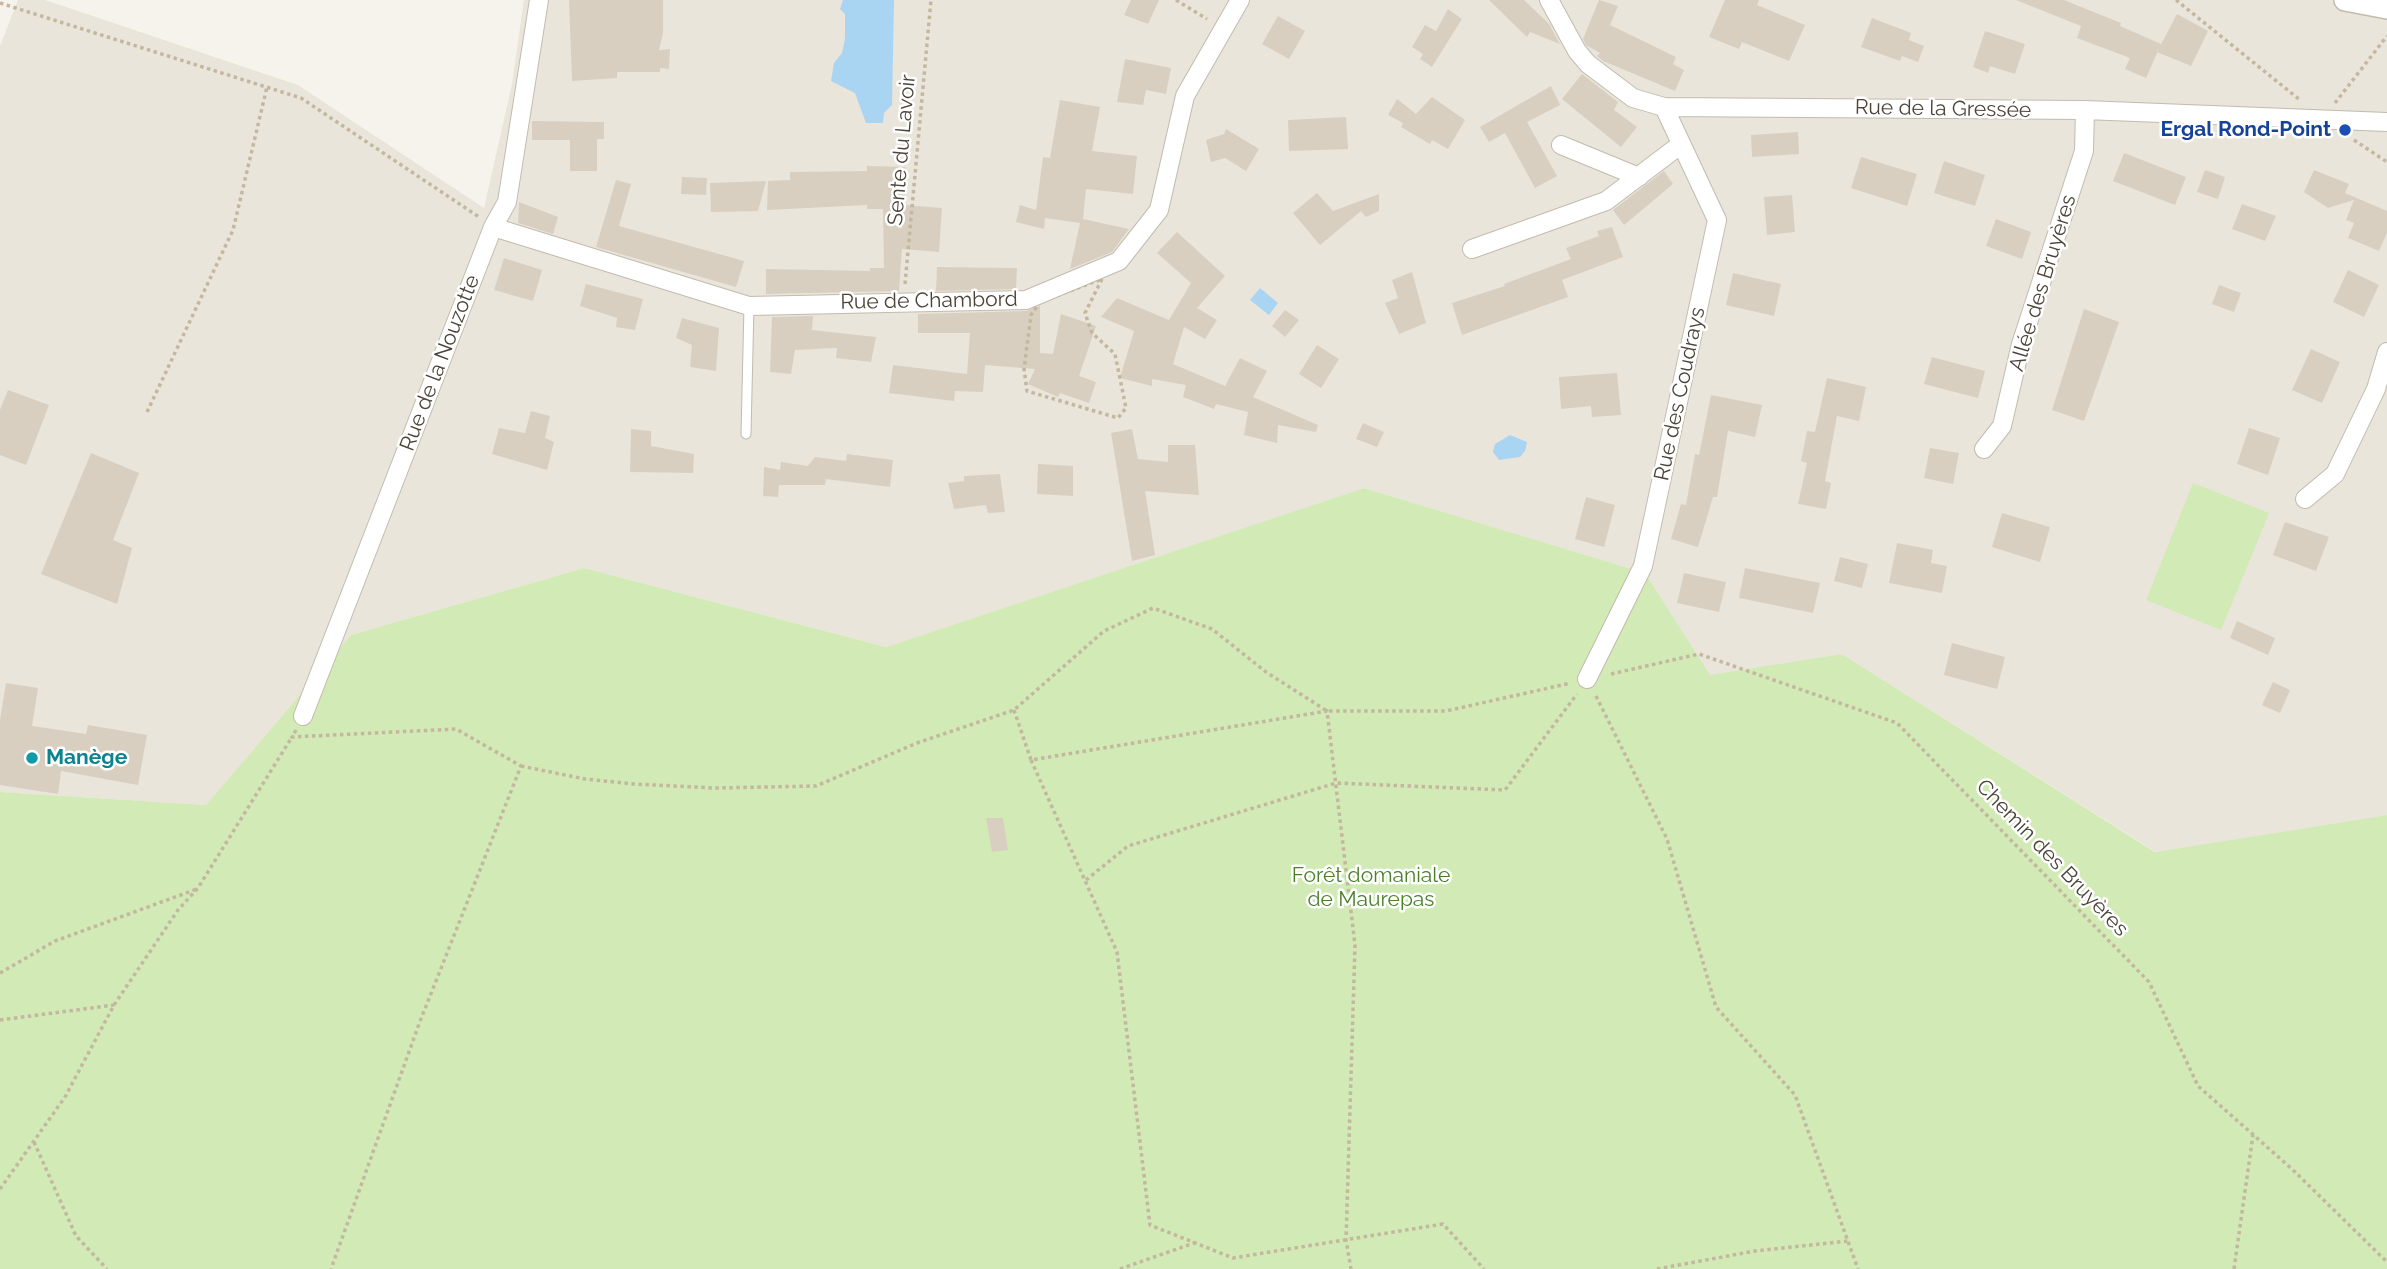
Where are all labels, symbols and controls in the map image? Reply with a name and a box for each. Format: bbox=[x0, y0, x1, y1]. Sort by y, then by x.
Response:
street label: Sente du Lavoir bbox=[883, 74, 921, 226]
street label: Rue de la Gressée bbox=[1855, 95, 2031, 123]
place label: Ergal Rond-Point bbox=[2160, 117, 2331, 143]
marker: Ergal Rond-Point bbox=[2337, 122, 2353, 138]
street label: Allée des Bruyères bbox=[2004, 192, 2082, 374]
street label: Rue de la Nouzotte bbox=[395, 271, 485, 455]
street label: Rue de Chambord bbox=[840, 287, 1018, 315]
street label: Rue des Coudrays bbox=[1649, 305, 1711, 483]
place label: Manège bbox=[46, 745, 127, 771]
marker: Manège bbox=[24, 750, 40, 766]
street label: Chemin des Bruyères bbox=[1971, 774, 2133, 942]
park label: Forêt domaniale de Maurepas bbox=[1292, 863, 1450, 913]

